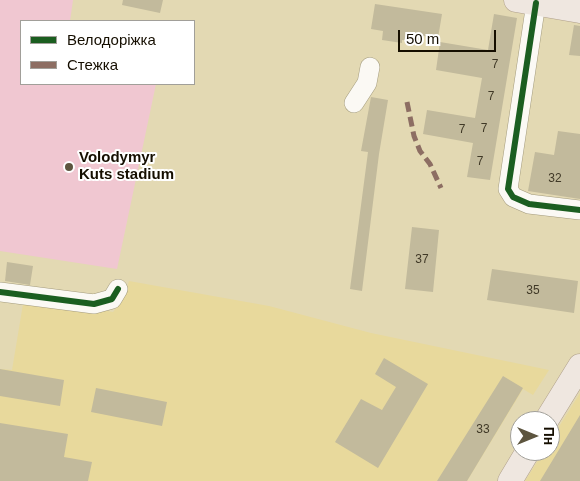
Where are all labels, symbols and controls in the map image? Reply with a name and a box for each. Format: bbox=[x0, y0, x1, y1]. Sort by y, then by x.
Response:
legend bbox=[20, 20, 195, 85]
scale bar bbox=[400, 20, 498, 52]
text: 50 m bbox=[406, 30, 439, 47]
text: Велодоріжка bbox=[67, 31, 156, 48]
text: Стежка bbox=[67, 56, 118, 73]
house number: 7 bbox=[492, 58, 498, 72]
house number: 7 bbox=[488, 90, 494, 104]
house number: 7 bbox=[481, 122, 487, 136]
house number: 7 bbox=[459, 123, 465, 137]
place label: Volodymyr Kuts stadium bbox=[79, 149, 174, 184]
house number: 7 bbox=[477, 155, 483, 169]
marker: Volodymyr Kuts stadium bbox=[63, 161, 75, 173]
house number: 32 bbox=[548, 172, 562, 186]
house number: 37 bbox=[415, 253, 429, 267]
house number: 35 bbox=[526, 284, 540, 298]
north arrow bbox=[510, 411, 560, 461]
house number: 33 bbox=[476, 423, 490, 437]
text: Пн bbox=[541, 427, 557, 445]

